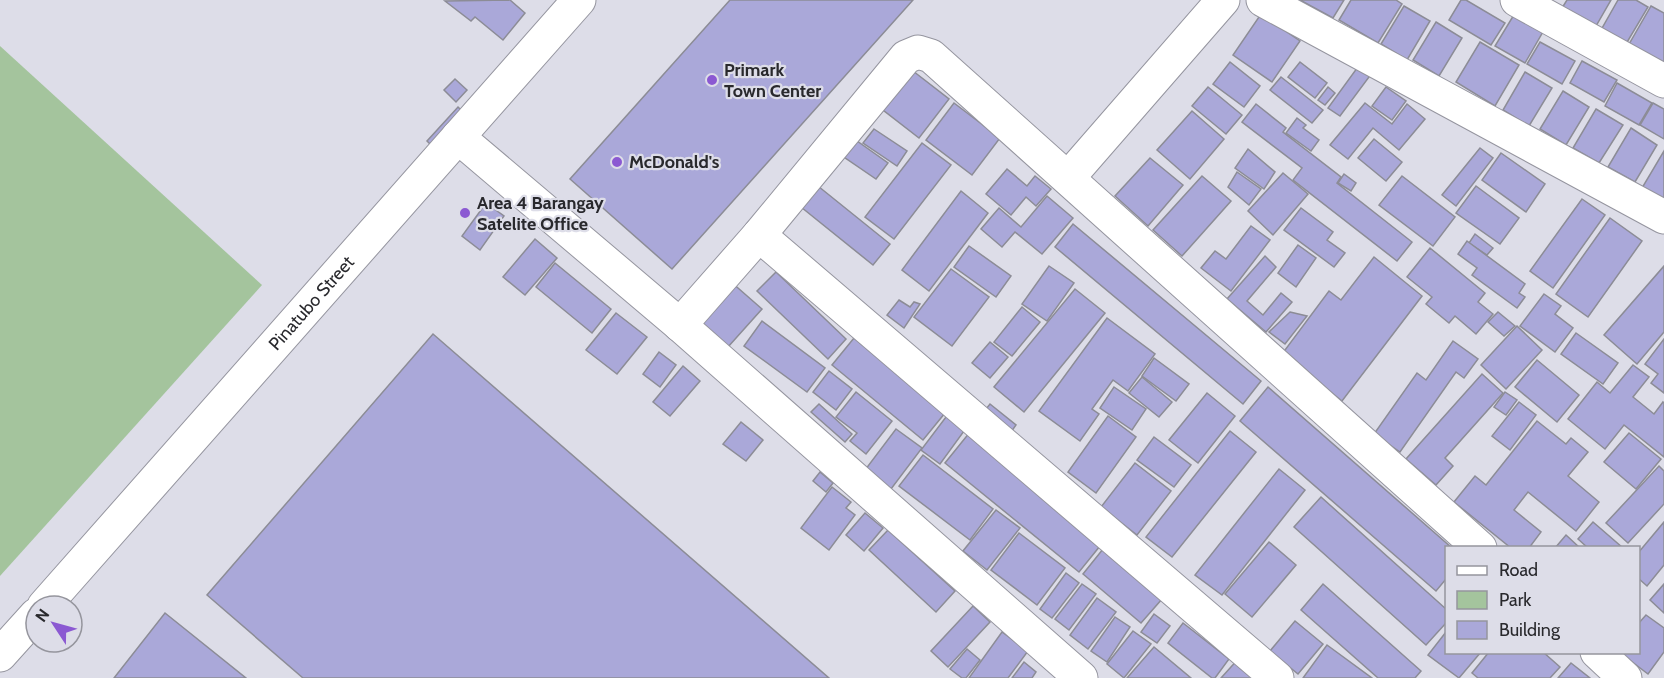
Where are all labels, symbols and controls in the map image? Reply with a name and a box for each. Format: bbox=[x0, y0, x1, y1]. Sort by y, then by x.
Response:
place label: Primark Town Center bbox=[724, 59, 821, 102]
marker: Primark Town Center bbox=[705, 73, 719, 87]
place label: McDonald's bbox=[629, 151, 720, 173]
marker: McDonald's bbox=[610, 155, 624, 169]
place label: Area 4 Barangay Satelite Office bbox=[477, 192, 604, 235]
marker: Area 4 Barangay Satelite Office bbox=[458, 206, 472, 220]
street label: Pinatubo Street bbox=[264, 251, 359, 355]
legend bbox=[1445, 546, 1640, 654]
text: Road bbox=[1499, 559, 1538, 581]
text: Park bbox=[1499, 589, 1532, 611]
north arrow bbox=[24, 594, 84, 654]
text: N bbox=[31, 605, 53, 626]
text: Building bbox=[1499, 619, 1561, 641]

